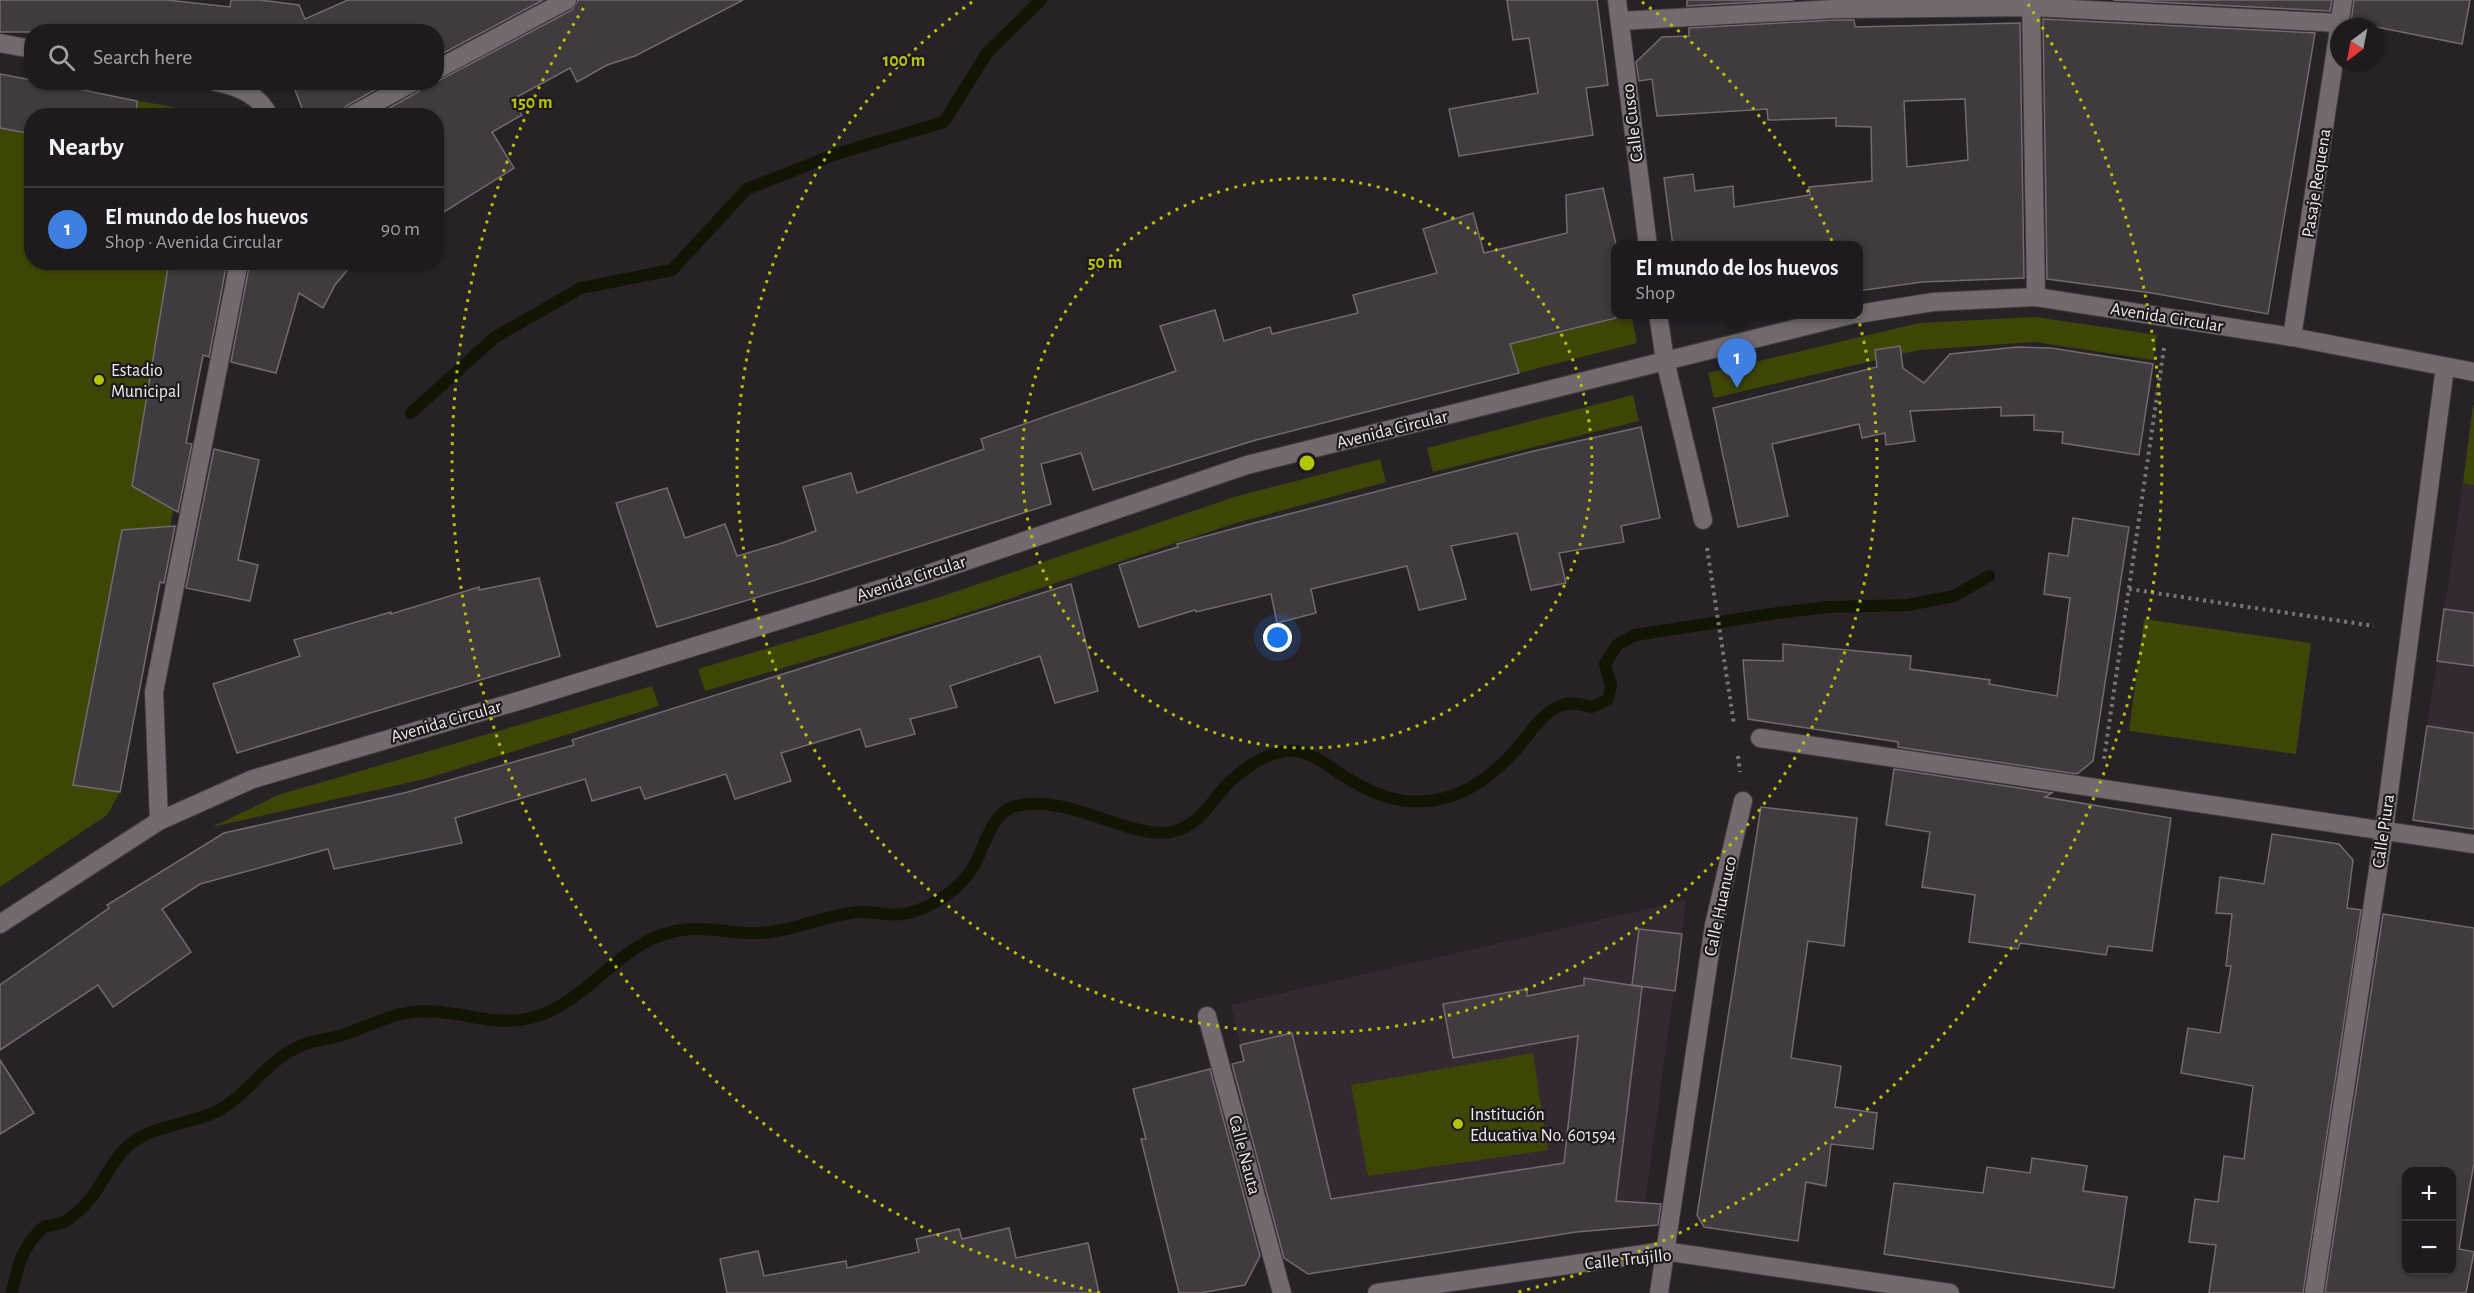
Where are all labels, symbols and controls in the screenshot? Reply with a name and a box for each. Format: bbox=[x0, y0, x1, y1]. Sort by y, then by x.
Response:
north arrow bbox=[2330, 18, 2384, 72]
search box bbox=[24, 24, 444, 90]
icon: search bbox=[45, 41, 78, 74]
text: Search here bbox=[93, 46, 192, 68]
text: 100 m bbox=[883, 52, 925, 70]
street label: Calle Cusco bbox=[1619, 83, 1647, 163]
text: 150 m bbox=[512, 94, 552, 112]
street label: Pasaje Requena bbox=[2299, 127, 2334, 239]
text: Nearby bbox=[48, 134, 124, 160]
text: El mundo de los huevos bbox=[105, 206, 308, 228]
text: 1 bbox=[64, 219, 71, 239]
text: 90 m bbox=[381, 219, 420, 239]
text: Shop · Avenida Circular bbox=[105, 232, 282, 252]
popup bbox=[1611, 241, 1863, 319]
text: 50 m bbox=[1088, 254, 1122, 272]
text: El mundo de los huevos bbox=[1635, 257, 1839, 279]
text: Shop bbox=[1635, 283, 1675, 303]
street label: Avenida Circular bbox=[2109, 300, 2225, 336]
pin: 1 bbox=[1718, 338, 1756, 388]
place label: Estadio Municipal bbox=[111, 362, 181, 401]
marker: Estadio Municipal bbox=[92, 373, 106, 387]
street label: Avenida Circular bbox=[1335, 407, 1450, 452]
centre of rings bbox=[1297, 453, 1317, 473]
street label: Avenida Circular bbox=[854, 553, 968, 605]
your location bbox=[1263, 623, 1292, 652]
street label: Avenida Circular bbox=[389, 698, 504, 746]
street label: Calle Piura bbox=[2370, 793, 2398, 869]
street label: Calle Huanuco bbox=[1702, 855, 1740, 958]
place label: Institución Educativa No. 601594 bbox=[1470, 1106, 1617, 1145]
street label: Calle Nauta bbox=[1225, 1114, 1263, 1197]
marker: Institución Educativa No. 601594 bbox=[1451, 1117, 1465, 1131]
map controls bbox=[2402, 1167, 2456, 1275]
button: + bbox=[2402, 1167, 2456, 1221]
button: − bbox=[2402, 1221, 2456, 1275]
street label: Calle Trujillo bbox=[1584, 1246, 1673, 1274]

